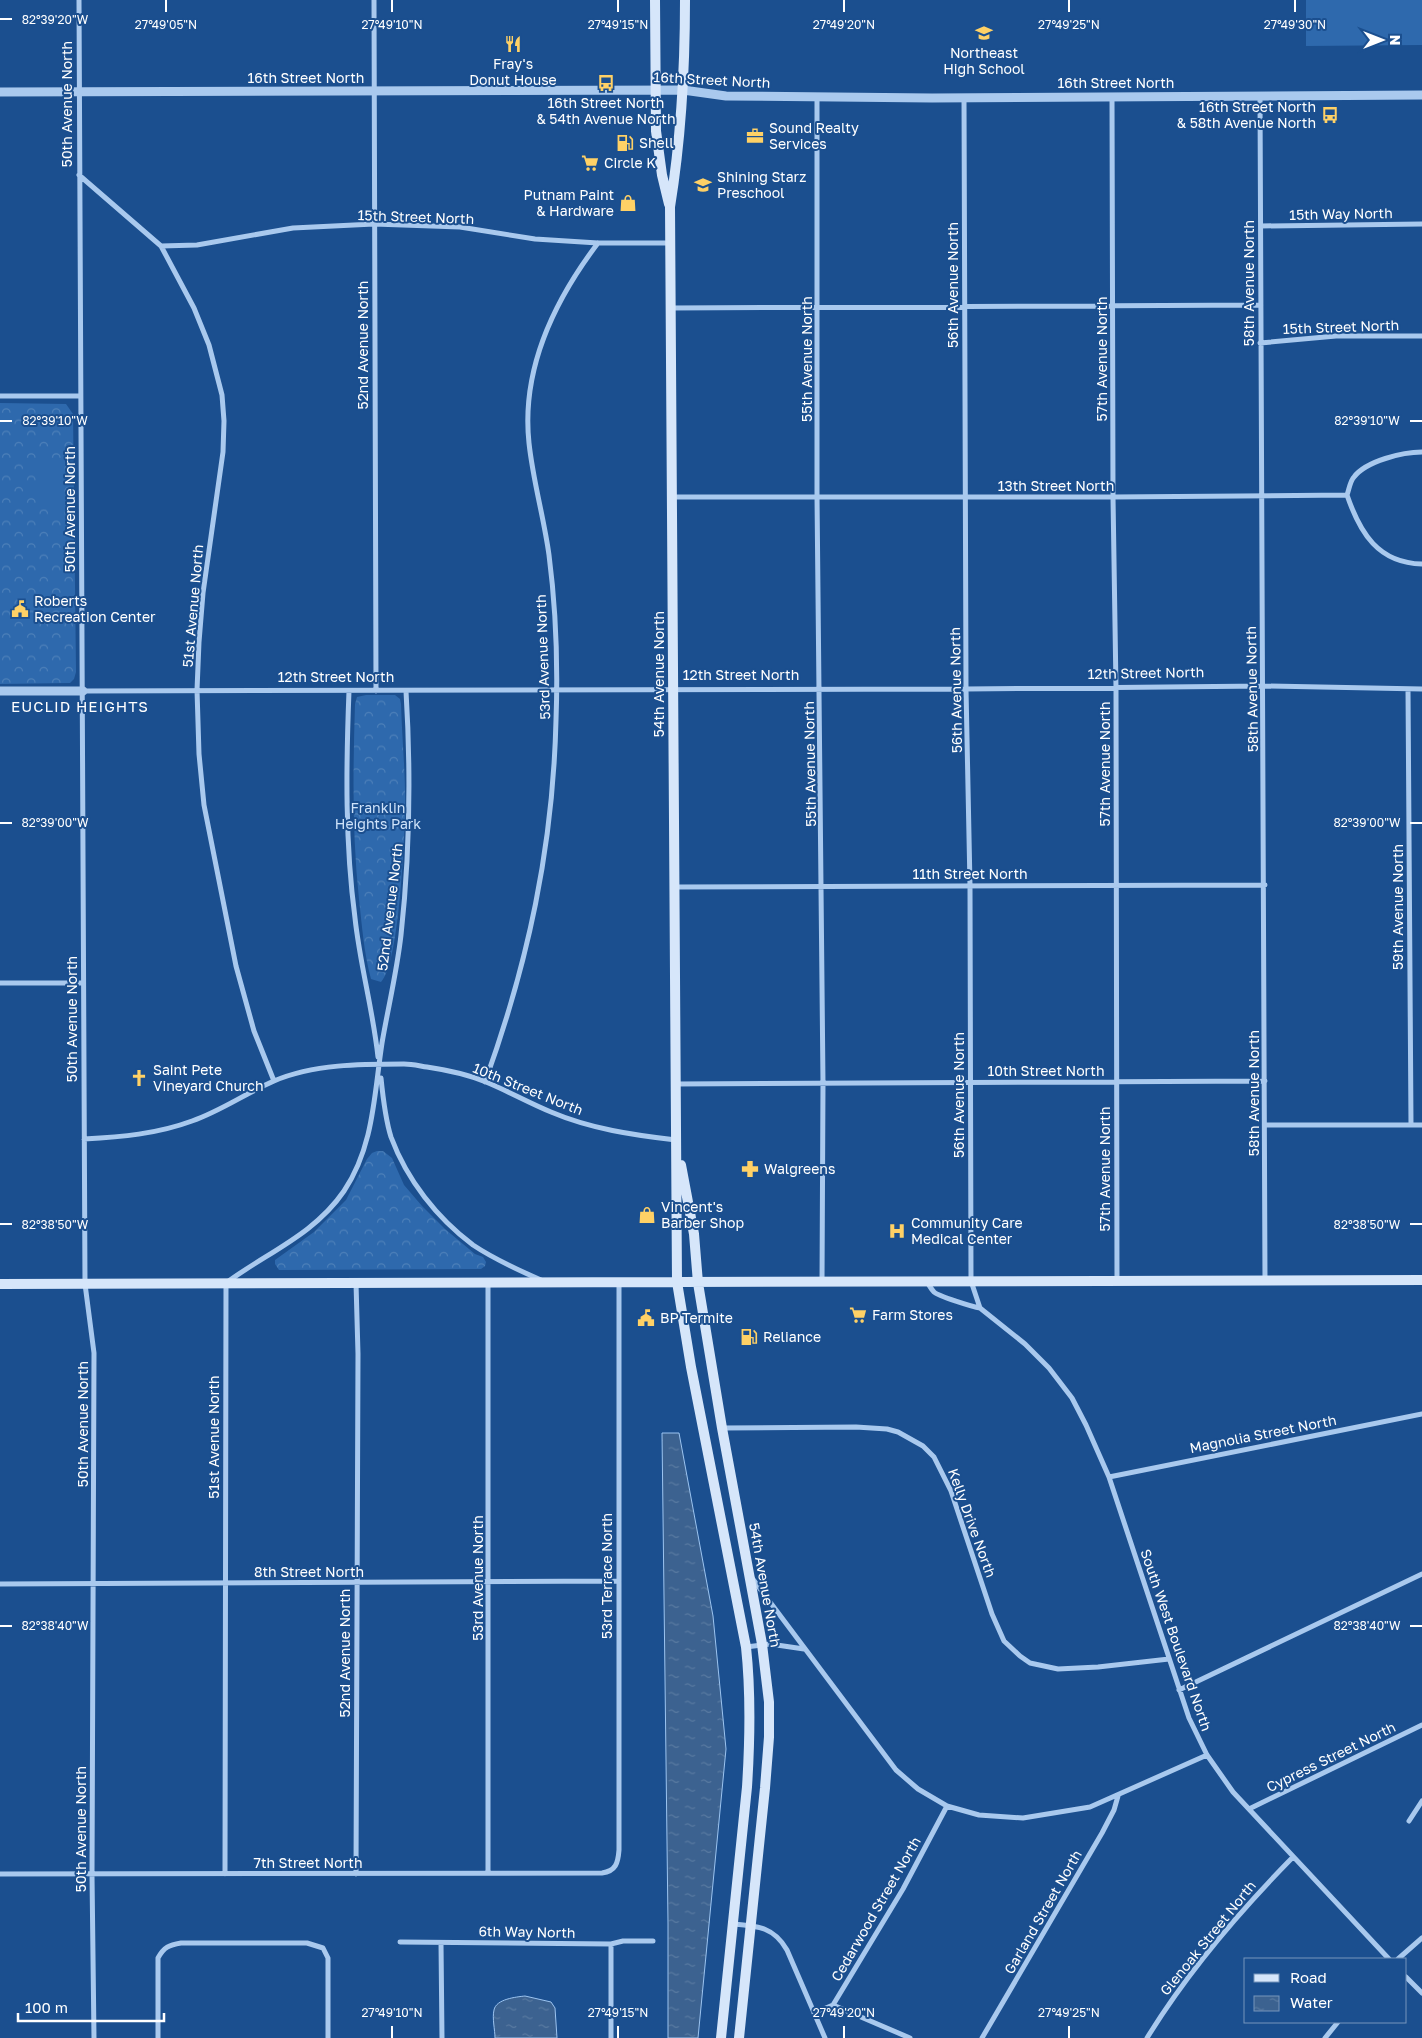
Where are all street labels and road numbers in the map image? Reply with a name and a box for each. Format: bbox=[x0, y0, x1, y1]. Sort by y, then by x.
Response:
street label: 50th Avenue North bbox=[58, 41, 75, 167]
street label: 16th Street North bbox=[653, 68, 771, 91]
street label: 16th Street North bbox=[248, 69, 364, 86]
street label: 16th Street North bbox=[1058, 74, 1174, 91]
street label: 15th Way North bbox=[1289, 204, 1393, 223]
street label: 15th Street North bbox=[357, 206, 475, 227]
street label: 58th Avenue North bbox=[1240, 220, 1257, 346]
street label: 56th Avenue North bbox=[944, 222, 961, 348]
street label: 52nd Avenue North bbox=[354, 281, 371, 409]
street label: 55th Avenue North bbox=[798, 296, 815, 422]
street label: 57th Avenue North bbox=[1093, 296, 1110, 422]
street label: 15th Street North bbox=[1282, 316, 1400, 337]
street label: 50th Avenue North bbox=[61, 446, 78, 572]
street label: 13th Street North bbox=[998, 477, 1114, 494]
street label: 51st Avenue North bbox=[179, 544, 206, 668]
street label: 53rd Avenue North bbox=[532, 594, 553, 720]
street label: 54th Avenue North bbox=[650, 611, 667, 737]
street label: 58th Avenue North bbox=[1242, 626, 1261, 752]
street label: 56th Avenue North bbox=[946, 627, 965, 753]
street label: 12th Street North bbox=[1088, 663, 1204, 682]
street label: 12th Street North bbox=[683, 666, 799, 683]
street label: 12th Street North bbox=[278, 668, 394, 685]
street label: 55th Avenue North bbox=[800, 701, 819, 827]
street label: 57th Avenue North bbox=[1096, 701, 1113, 827]
street label: 52nd Avenue North bbox=[373, 842, 406, 972]
street label: 59th Avenue North bbox=[1389, 844, 1406, 970]
street label: 11th Street North bbox=[912, 865, 1028, 882]
street label: 50th Avenue North bbox=[63, 956, 80, 1082]
street label: 58th Avenue North bbox=[1245, 1030, 1262, 1156]
street label: 56th Avenue North bbox=[950, 1032, 967, 1158]
street label: 10th Street North bbox=[471, 1059, 586, 1118]
street label: 10th Street North bbox=[987, 1062, 1105, 1079]
street label: 57th Avenue North bbox=[1096, 1106, 1113, 1232]
street label: 50th Avenue North bbox=[74, 1361, 91, 1487]
street label: 51st Avenue North bbox=[205, 1375, 222, 1499]
street label: Magnolia Street North bbox=[1188, 1411, 1338, 1456]
street label: Kelly Drive North bbox=[945, 1466, 1000, 1580]
street label: 53rd Terrace North bbox=[598, 1513, 615, 1639]
street label: 53rd Avenue North bbox=[469, 1515, 486, 1641]
street label: 54th Avenue North bbox=[746, 1521, 785, 1649]
street label: South West Boulevard North bbox=[1137, 1547, 1216, 1733]
street label: 8th Street North bbox=[254, 1563, 364, 1580]
street label: 52nd Avenue North bbox=[336, 1589, 353, 1717]
street label: Cypress Street North bbox=[1263, 1718, 1398, 1795]
street label: 50th Avenue North bbox=[72, 1766, 89, 1892]
street label: Cedarwood Street North bbox=[827, 1834, 924, 1984]
street label: Garland Street North bbox=[1000, 1847, 1085, 1977]
street label: 7th Street North bbox=[253, 1854, 363, 1871]
street label: Glenoak Street North bbox=[1156, 1877, 1259, 1998]
street label: 6th Way North bbox=[478, 1922, 576, 1941]

